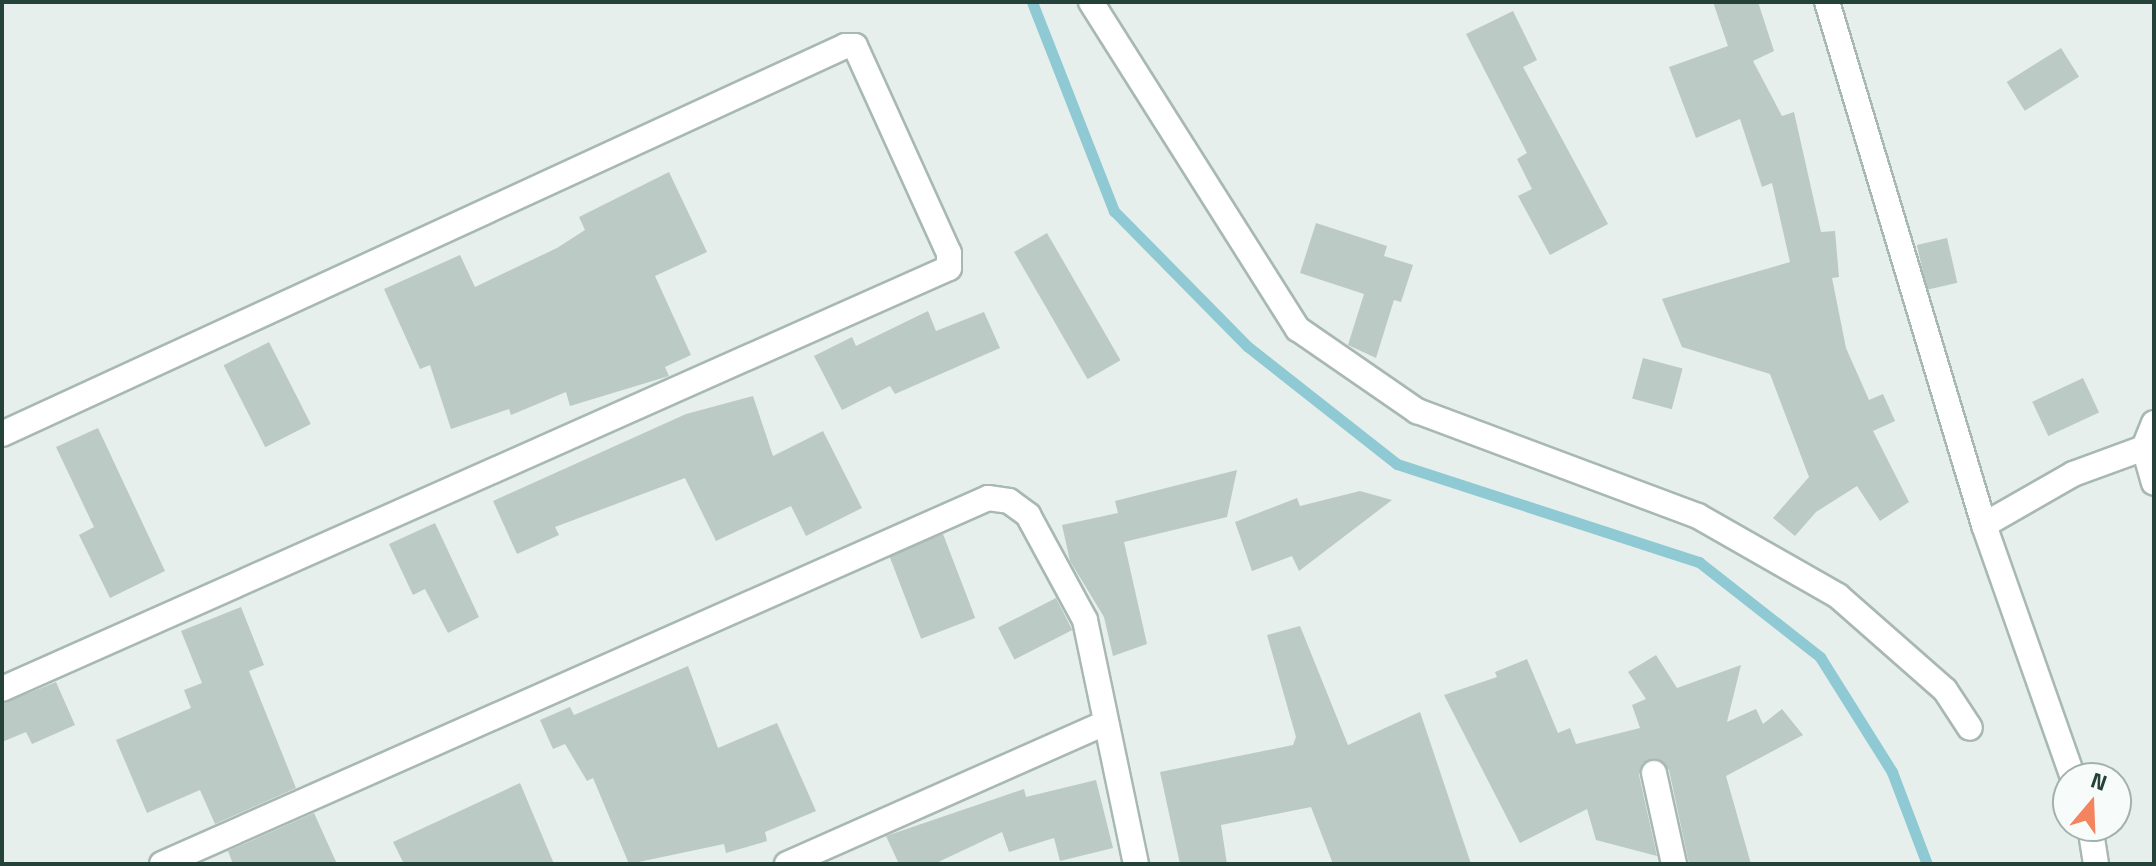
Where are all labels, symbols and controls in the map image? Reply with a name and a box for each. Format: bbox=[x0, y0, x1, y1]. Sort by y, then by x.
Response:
north arrow bbox=[2052, 762, 2132, 842]
text: N bbox=[2086, 763, 2112, 800]

